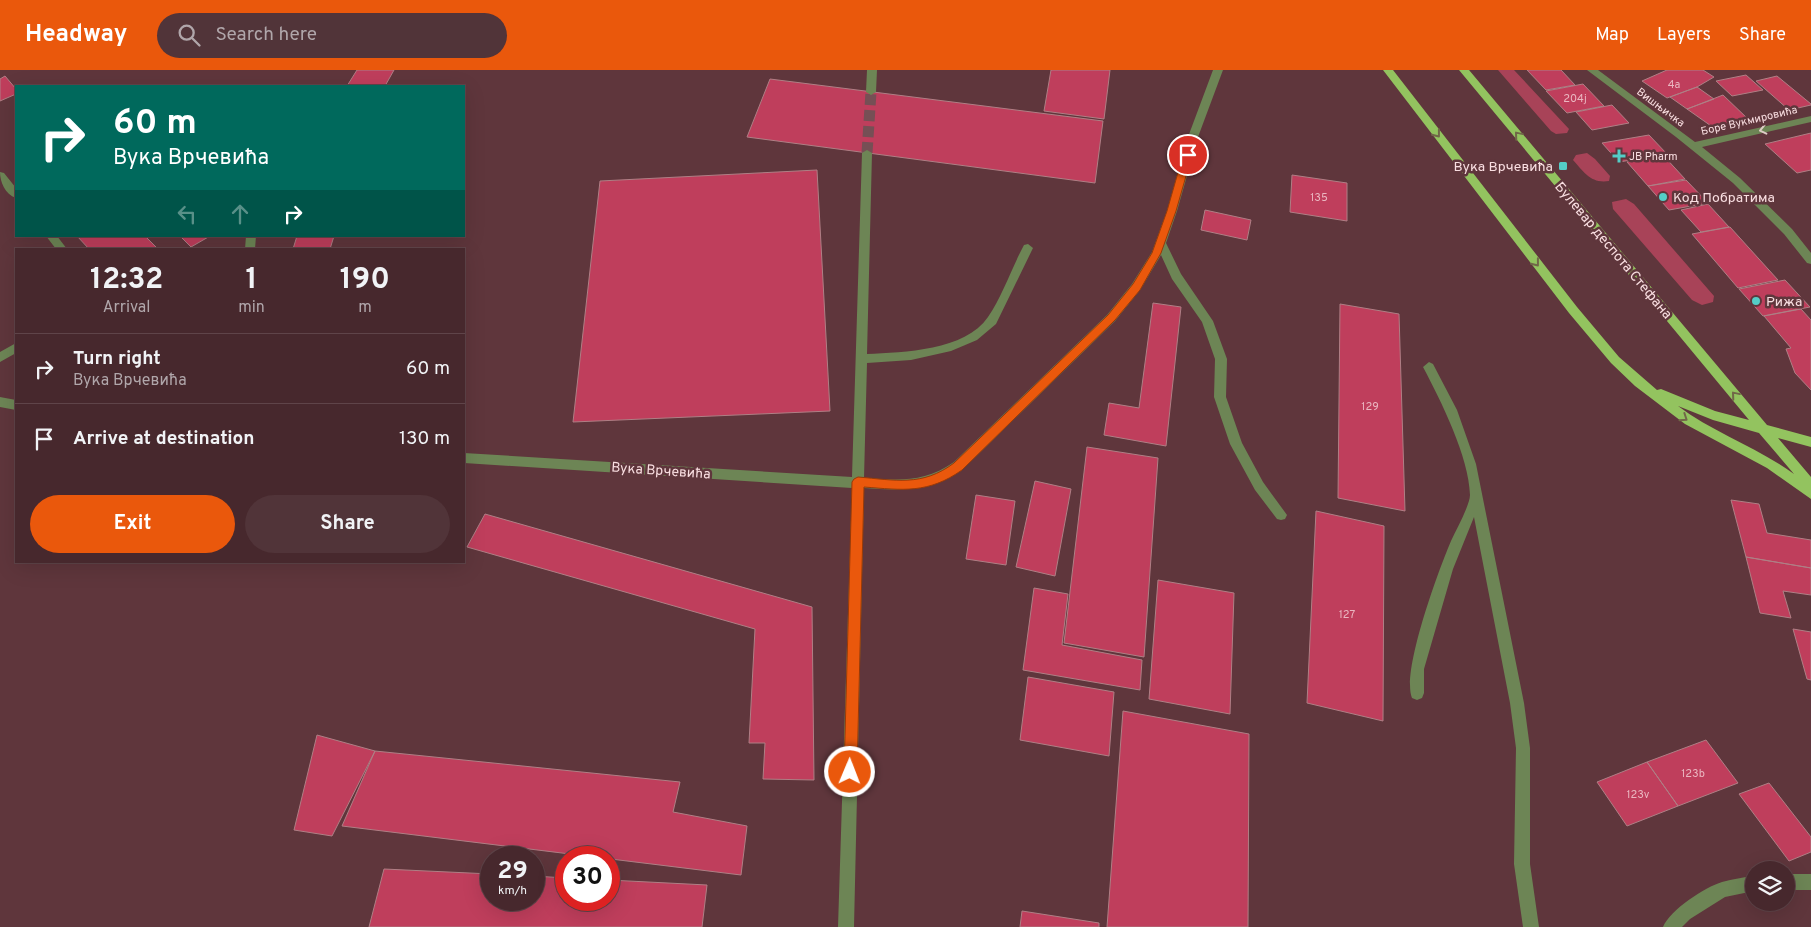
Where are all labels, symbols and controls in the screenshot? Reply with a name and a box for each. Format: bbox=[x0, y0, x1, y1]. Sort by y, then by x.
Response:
search box bbox=[157, 13, 507, 58]
text: Headway bbox=[25, 20, 127, 50]
icon: search bbox=[175, 21, 203, 49]
text: Search here bbox=[215, 23, 317, 47]
text: Map bbox=[1595, 24, 1629, 47]
text: Layers bbox=[1657, 24, 1711, 47]
text: Share bbox=[1739, 24, 1786, 47]
house number: 4a bbox=[1668, 78, 1681, 92]
street label: Вишњичка bbox=[1633, 85, 1687, 131]
house number: 204j bbox=[1563, 92, 1587, 106]
text: 60 m bbox=[113, 102, 197, 146]
street label: Боре Вукмировића bbox=[1700, 103, 1799, 139]
icon: right bbox=[30, 105, 95, 170]
one-way arrow bbox=[1759, 124, 1768, 135]
one-way arrow bbox=[1431, 128, 1440, 138]
one-way arrow bbox=[1515, 132, 1524, 141]
pin bbox=[1167, 134, 1209, 176]
icon: arrive bbox=[1174, 141, 1202, 169]
text: Вука Врчевића bbox=[113, 145, 269, 172]
marker: JB Pharm bbox=[1613, 150, 1625, 162]
place label: JB Pharm bbox=[1629, 150, 1677, 164]
place label: Вука Врчевића bbox=[1454, 159, 1553, 176]
marker: Вука Врчевића bbox=[1557, 160, 1569, 172]
street label: Булевар деспота Стефана bbox=[1551, 179, 1675, 323]
place label: Код Побратима bbox=[1673, 190, 1775, 207]
house number: 135 bbox=[1310, 191, 1328, 205]
marker: Код Побратима bbox=[1657, 191, 1669, 203]
icon: left bbox=[173, 200, 201, 228]
icon: ahead bbox=[226, 200, 254, 228]
icon: right bbox=[279, 200, 307, 228]
one-way arrow bbox=[1531, 257, 1539, 266]
text: 12:32 bbox=[90, 262, 163, 299]
text: 1 bbox=[246, 262, 258, 299]
text: 190 bbox=[340, 262, 390, 299]
place label: Рижа bbox=[1766, 294, 1802, 311]
marker: Рижа bbox=[1750, 295, 1762, 307]
text: Arrival bbox=[103, 298, 150, 318]
text: min bbox=[238, 298, 265, 318]
text: m bbox=[358, 298, 372, 318]
text: Turn right bbox=[73, 347, 161, 371]
icon: right bbox=[30, 355, 58, 383]
text: 60 m bbox=[406, 357, 450, 381]
text: Вука Врчевића bbox=[73, 371, 187, 391]
one-way arrow bbox=[1733, 392, 1741, 401]
house number: 129 bbox=[1361, 400, 1379, 414]
one-way arrow bbox=[1679, 411, 1688, 421]
icon: arrive bbox=[30, 425, 58, 453]
text: Arrive at destination bbox=[73, 427, 254, 451]
text: 130 m bbox=[399, 427, 450, 451]
street label: Вука Врчевића bbox=[611, 460, 711, 483]
button: Exit bbox=[30, 495, 235, 553]
button: Share bbox=[245, 495, 450, 553]
house number: 127 bbox=[1339, 608, 1355, 622]
position arrow bbox=[823, 745, 875, 797]
house number: 123b bbox=[1681, 767, 1705, 781]
house number: 123v bbox=[1627, 788, 1650, 802]
speed limit sign: 30 bbox=[555, 846, 620, 911]
text: 29 bbox=[497, 856, 528, 888]
map controls bbox=[1745, 861, 1795, 911]
button: layers bbox=[1745, 861, 1795, 911]
text: km/h bbox=[498, 883, 527, 899]

